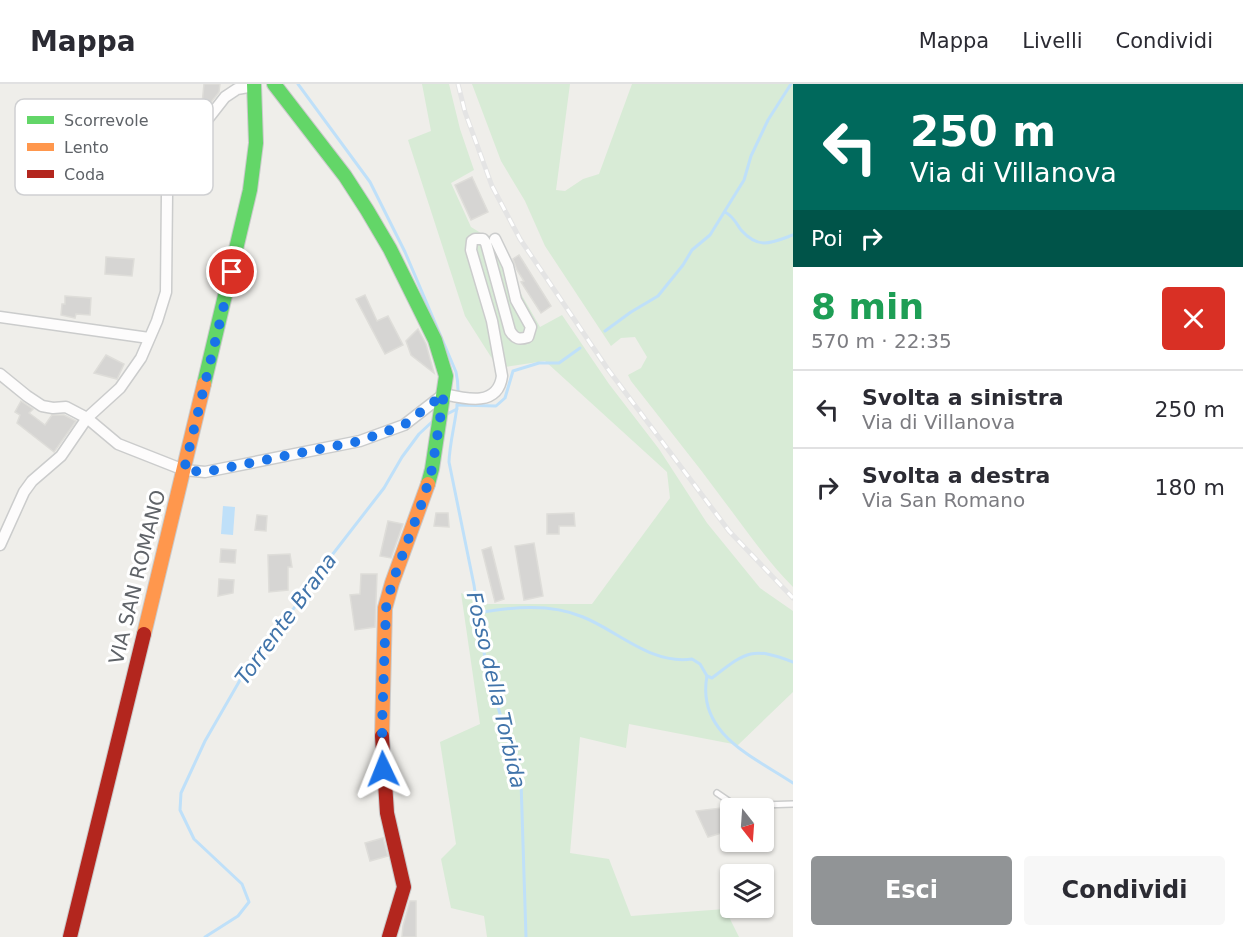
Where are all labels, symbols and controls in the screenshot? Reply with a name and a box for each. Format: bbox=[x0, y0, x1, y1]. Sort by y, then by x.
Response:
text: Mappa bbox=[30, 25, 136, 58]
text: Mappa bbox=[919, 29, 989, 53]
text: Livelli bbox=[1022, 29, 1083, 53]
text: Condividi bbox=[1116, 29, 1213, 53]
legend bbox=[15, 99, 213, 195]
text: 250 m bbox=[910, 107, 1056, 156]
icon: left bbox=[811, 108, 889, 186]
text: Scorrevole bbox=[64, 111, 149, 130]
text: Lento bbox=[64, 138, 109, 157]
text: Via di Villanova bbox=[910, 157, 1117, 188]
text: Coda bbox=[64, 165, 105, 184]
icon: right bbox=[855, 222, 888, 255]
text: Poi bbox=[811, 226, 843, 251]
pin bbox=[206, 246, 257, 297]
icon: arrive bbox=[215, 255, 248, 288]
text: 8 min bbox=[811, 286, 924, 327]
button: close bbox=[1162, 287, 1225, 350]
text: 570 m · 22:35 bbox=[811, 329, 952, 353]
text: Svolta a sinistra bbox=[862, 385, 1064, 410]
icon: left bbox=[811, 393, 844, 426]
text: 250 m bbox=[1155, 397, 1225, 422]
text: Via di Villanova bbox=[862, 410, 1015, 434]
text: Svolta a destra bbox=[862, 463, 1050, 488]
icon: right bbox=[811, 471, 844, 504]
text: 180 m bbox=[1155, 475, 1225, 500]
street label: VIA SAN ROMANO bbox=[104, 487, 170, 667]
text: Via San Romano bbox=[862, 488, 1025, 512]
water label: Torrente Brana bbox=[230, 549, 342, 689]
water label: Fosso della Torbida bbox=[462, 589, 530, 791]
position arrow bbox=[351, 737, 415, 801]
north arrow bbox=[720, 798, 774, 852]
map controls bbox=[720, 798, 774, 918]
button: Esci bbox=[811, 856, 1012, 925]
button: Condividi bbox=[1024, 856, 1225, 925]
button: layers bbox=[720, 864, 774, 918]

